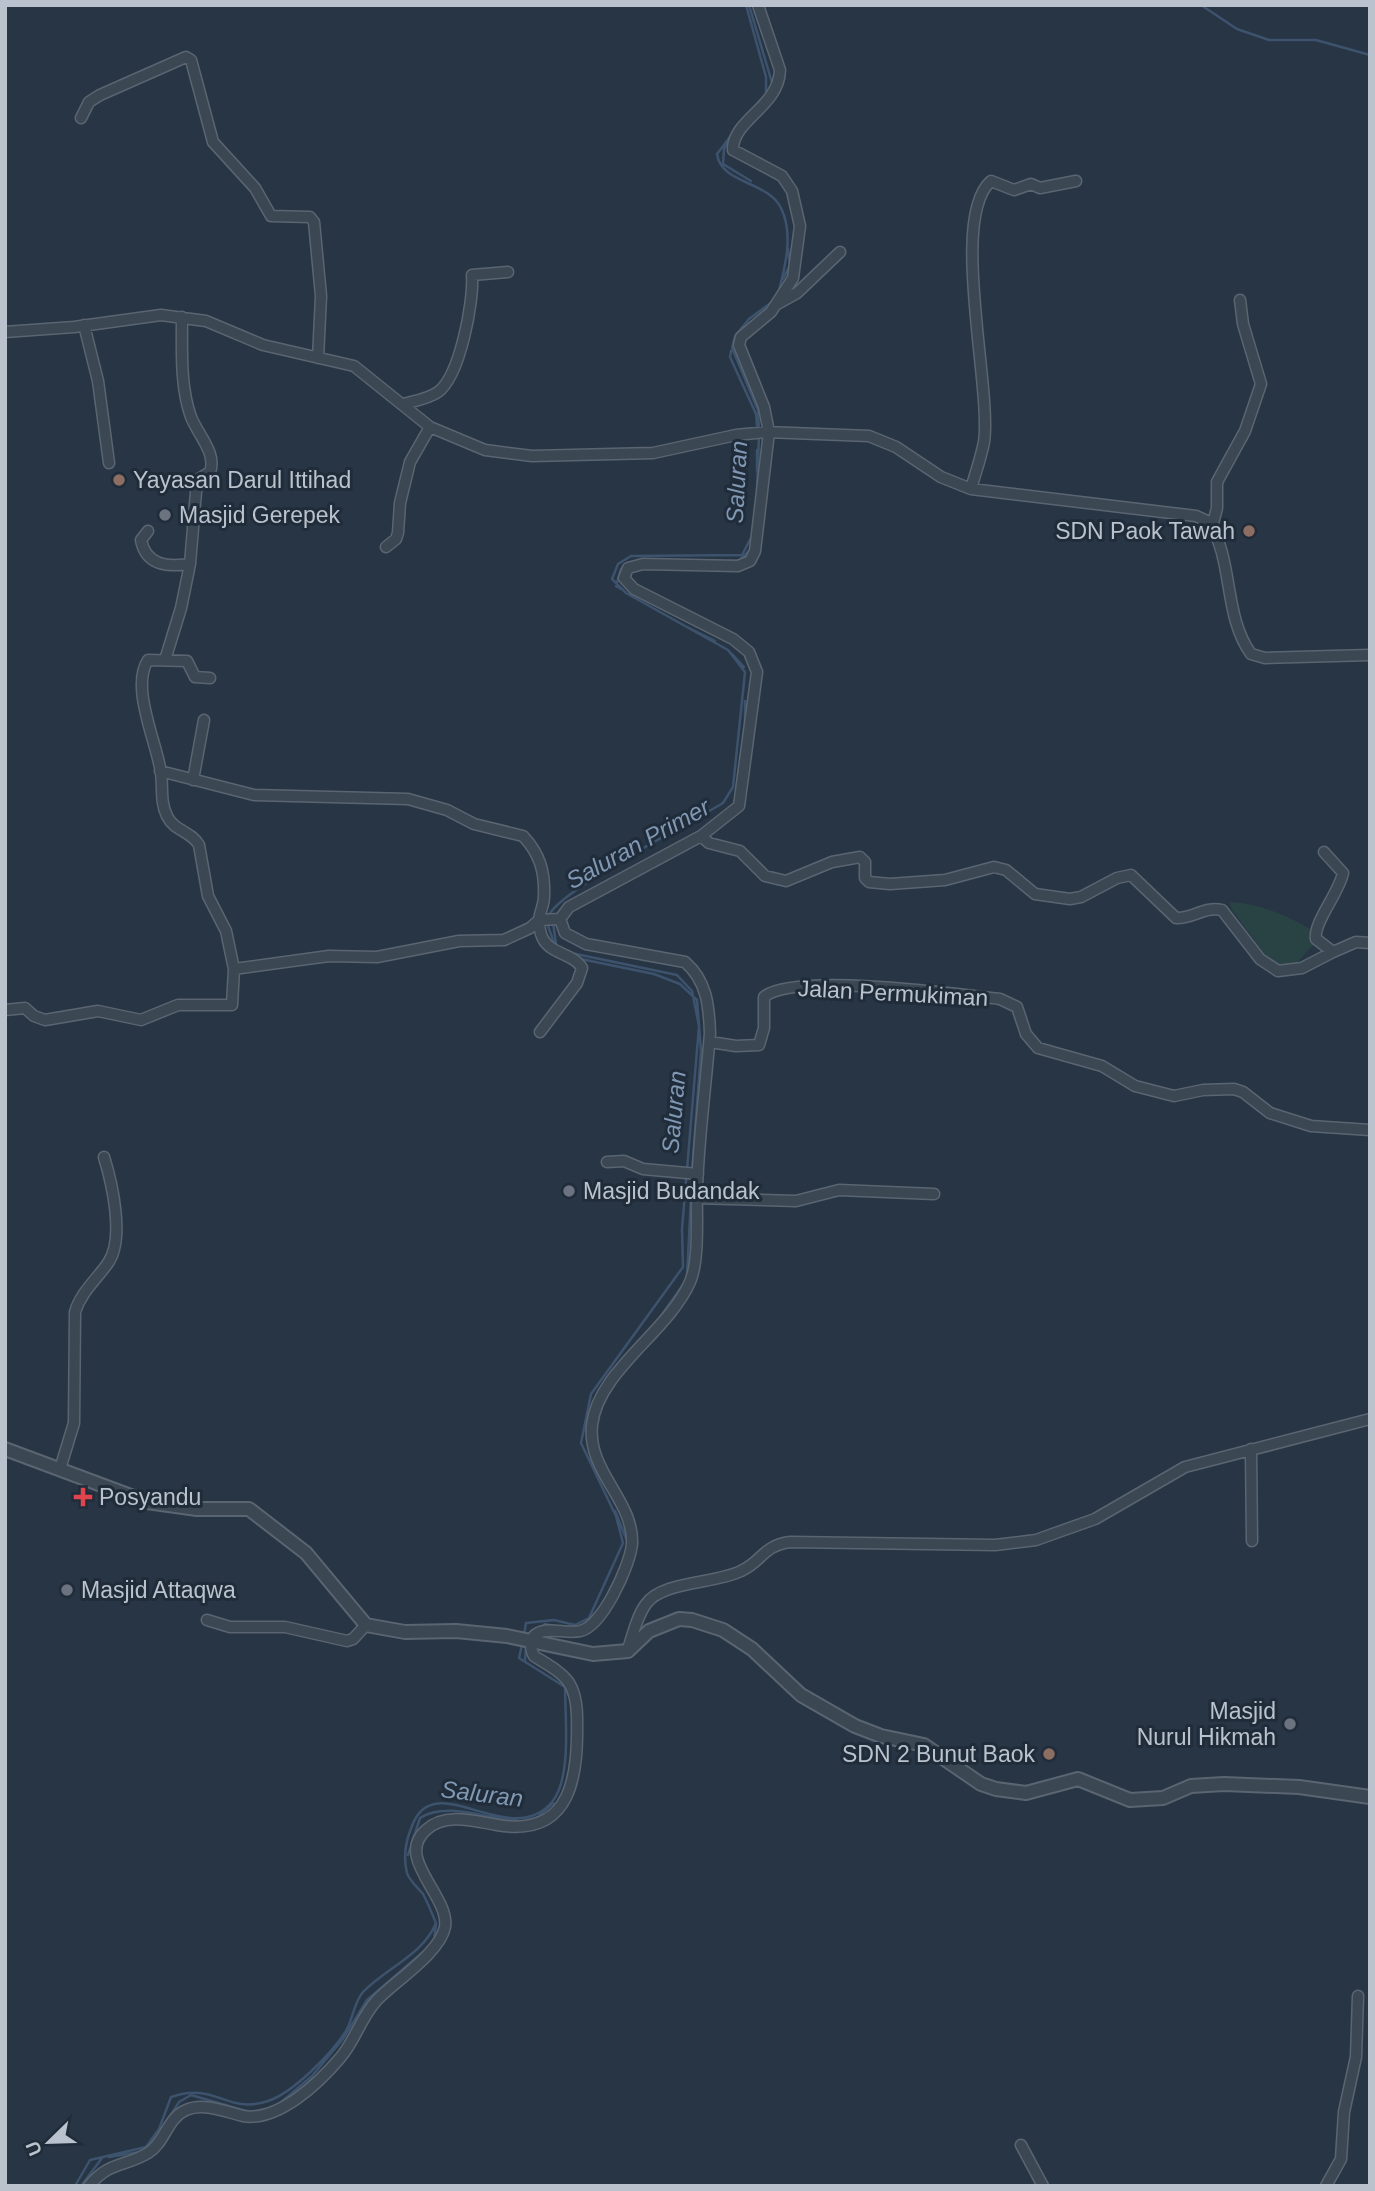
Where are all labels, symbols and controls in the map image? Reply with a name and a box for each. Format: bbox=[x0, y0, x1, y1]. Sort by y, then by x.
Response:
water label: Saluran bbox=[721, 440, 752, 524]
place label: Yayasan Darul Ittihad bbox=[133, 467, 351, 493]
marker: Yayasan Darul Ittihad bbox=[111, 472, 127, 488]
place label: Masjid Gerepek bbox=[179, 502, 341, 528]
marker: Masjid Gerepek bbox=[157, 507, 173, 523]
place label: SDN Paok Tawah bbox=[1055, 518, 1235, 544]
marker: SDN Paok Tawah bbox=[1241, 523, 1257, 539]
water label: Saluran Primer bbox=[561, 792, 715, 894]
street label: Jalan Permukiman bbox=[797, 975, 989, 1011]
water label: Saluran bbox=[656, 1070, 691, 1154]
place label: Masjid Budandak bbox=[583, 1178, 760, 1204]
marker: Masjid Budandak bbox=[561, 1183, 577, 1199]
place label: Posyandu bbox=[99, 1484, 201, 1510]
marker: Posyandu bbox=[73, 1487, 93, 1507]
place label: Masjid Attaqwa bbox=[81, 1577, 236, 1603]
marker: Masjid Attaqwa bbox=[59, 1582, 75, 1598]
place label: Masjid Nurul Hikmah bbox=[1137, 1698, 1276, 1750]
marker: Masjid Nurul Hikmah bbox=[1282, 1716, 1298, 1732]
place label: SDN 2 Bunut Baok bbox=[842, 1741, 1035, 1767]
marker: SDN 2 Bunut Baok bbox=[1041, 1746, 1057, 1762]
water label: Saluran bbox=[439, 1775, 525, 1812]
north arrow bbox=[14, 2107, 84, 2177]
text: U bbox=[21, 2138, 46, 2159]

